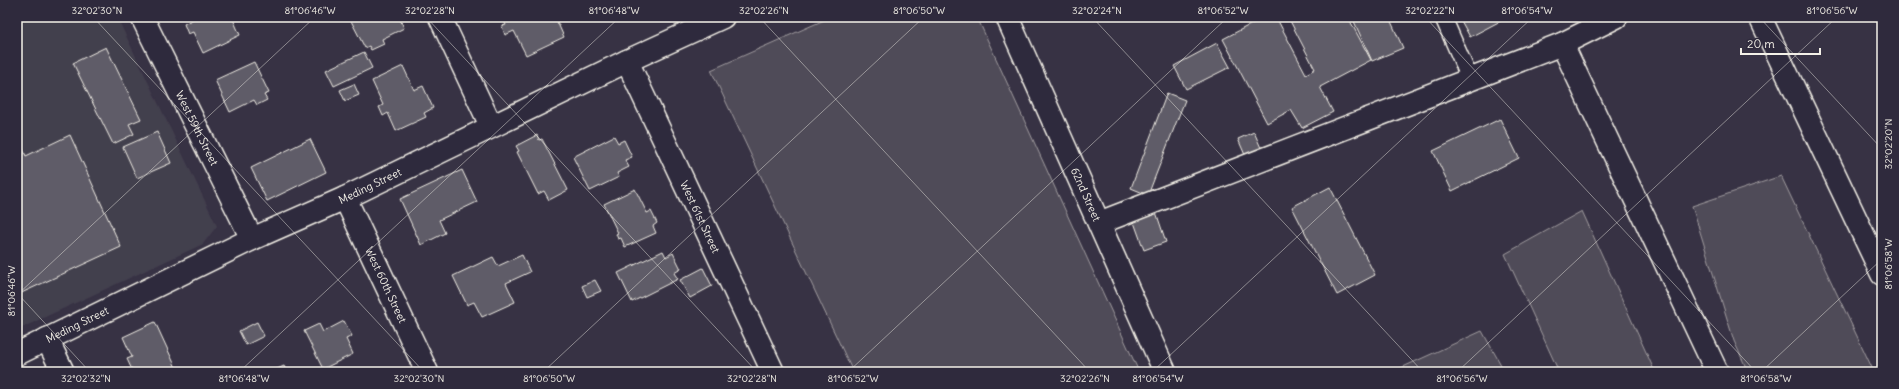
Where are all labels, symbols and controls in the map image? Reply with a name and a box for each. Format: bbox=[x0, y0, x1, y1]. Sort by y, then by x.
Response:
text: 32°02'30"N bbox=[71, 4, 123, 17]
text: 81°06'46"W bbox=[284, 4, 336, 17]
text: 32°02'28"N bbox=[405, 4, 455, 17]
text: 81°06'48"W bbox=[588, 4, 640, 17]
text: 32°02'26"N bbox=[739, 4, 789, 17]
text: 81°06'50"W bbox=[893, 4, 945, 17]
text: 32°02'24"N bbox=[1072, 4, 1122, 17]
text: 81°06'52"W bbox=[1197, 4, 1249, 17]
text: 32°02'22"N bbox=[1405, 4, 1455, 17]
text: 81°06'54"W bbox=[1501, 4, 1553, 17]
text: 81°06'56"W bbox=[1806, 4, 1858, 17]
scale bar bbox=[1741, 30, 1820, 56]
text: 20 m bbox=[1747, 36, 1775, 51]
street label: West 59th Street bbox=[173, 88, 222, 168]
text: 32°02'20"N bbox=[1882, 119, 1895, 169]
street label: Meding Street bbox=[336, 165, 404, 207]
street label: 62nd Street bbox=[1068, 165, 1104, 224]
street label: West 61st Street bbox=[677, 178, 723, 255]
text: 81°06'58"W bbox=[1882, 238, 1895, 290]
street label: West 60th Street bbox=[362, 244, 410, 325]
text: 81°06'46"W bbox=[5, 265, 18, 317]
street label: Meding Street bbox=[43, 303, 111, 346]
text: 32°02'32"N bbox=[61, 372, 111, 385]
text: 81°06'48"W bbox=[218, 372, 270, 385]
text: 32°02'30"N bbox=[393, 372, 445, 385]
text: 81°06'50"W bbox=[523, 372, 575, 385]
text: 32°02'28"N bbox=[727, 372, 777, 385]
text: 81°06'52"W bbox=[827, 372, 879, 385]
text: 32°02'26"N bbox=[1060, 372, 1110, 385]
text: 81°06'54"W bbox=[1132, 372, 1184, 385]
text: 81°06'56"W bbox=[1436, 372, 1488, 385]
text: 81°06'58"W bbox=[1740, 372, 1792, 385]

